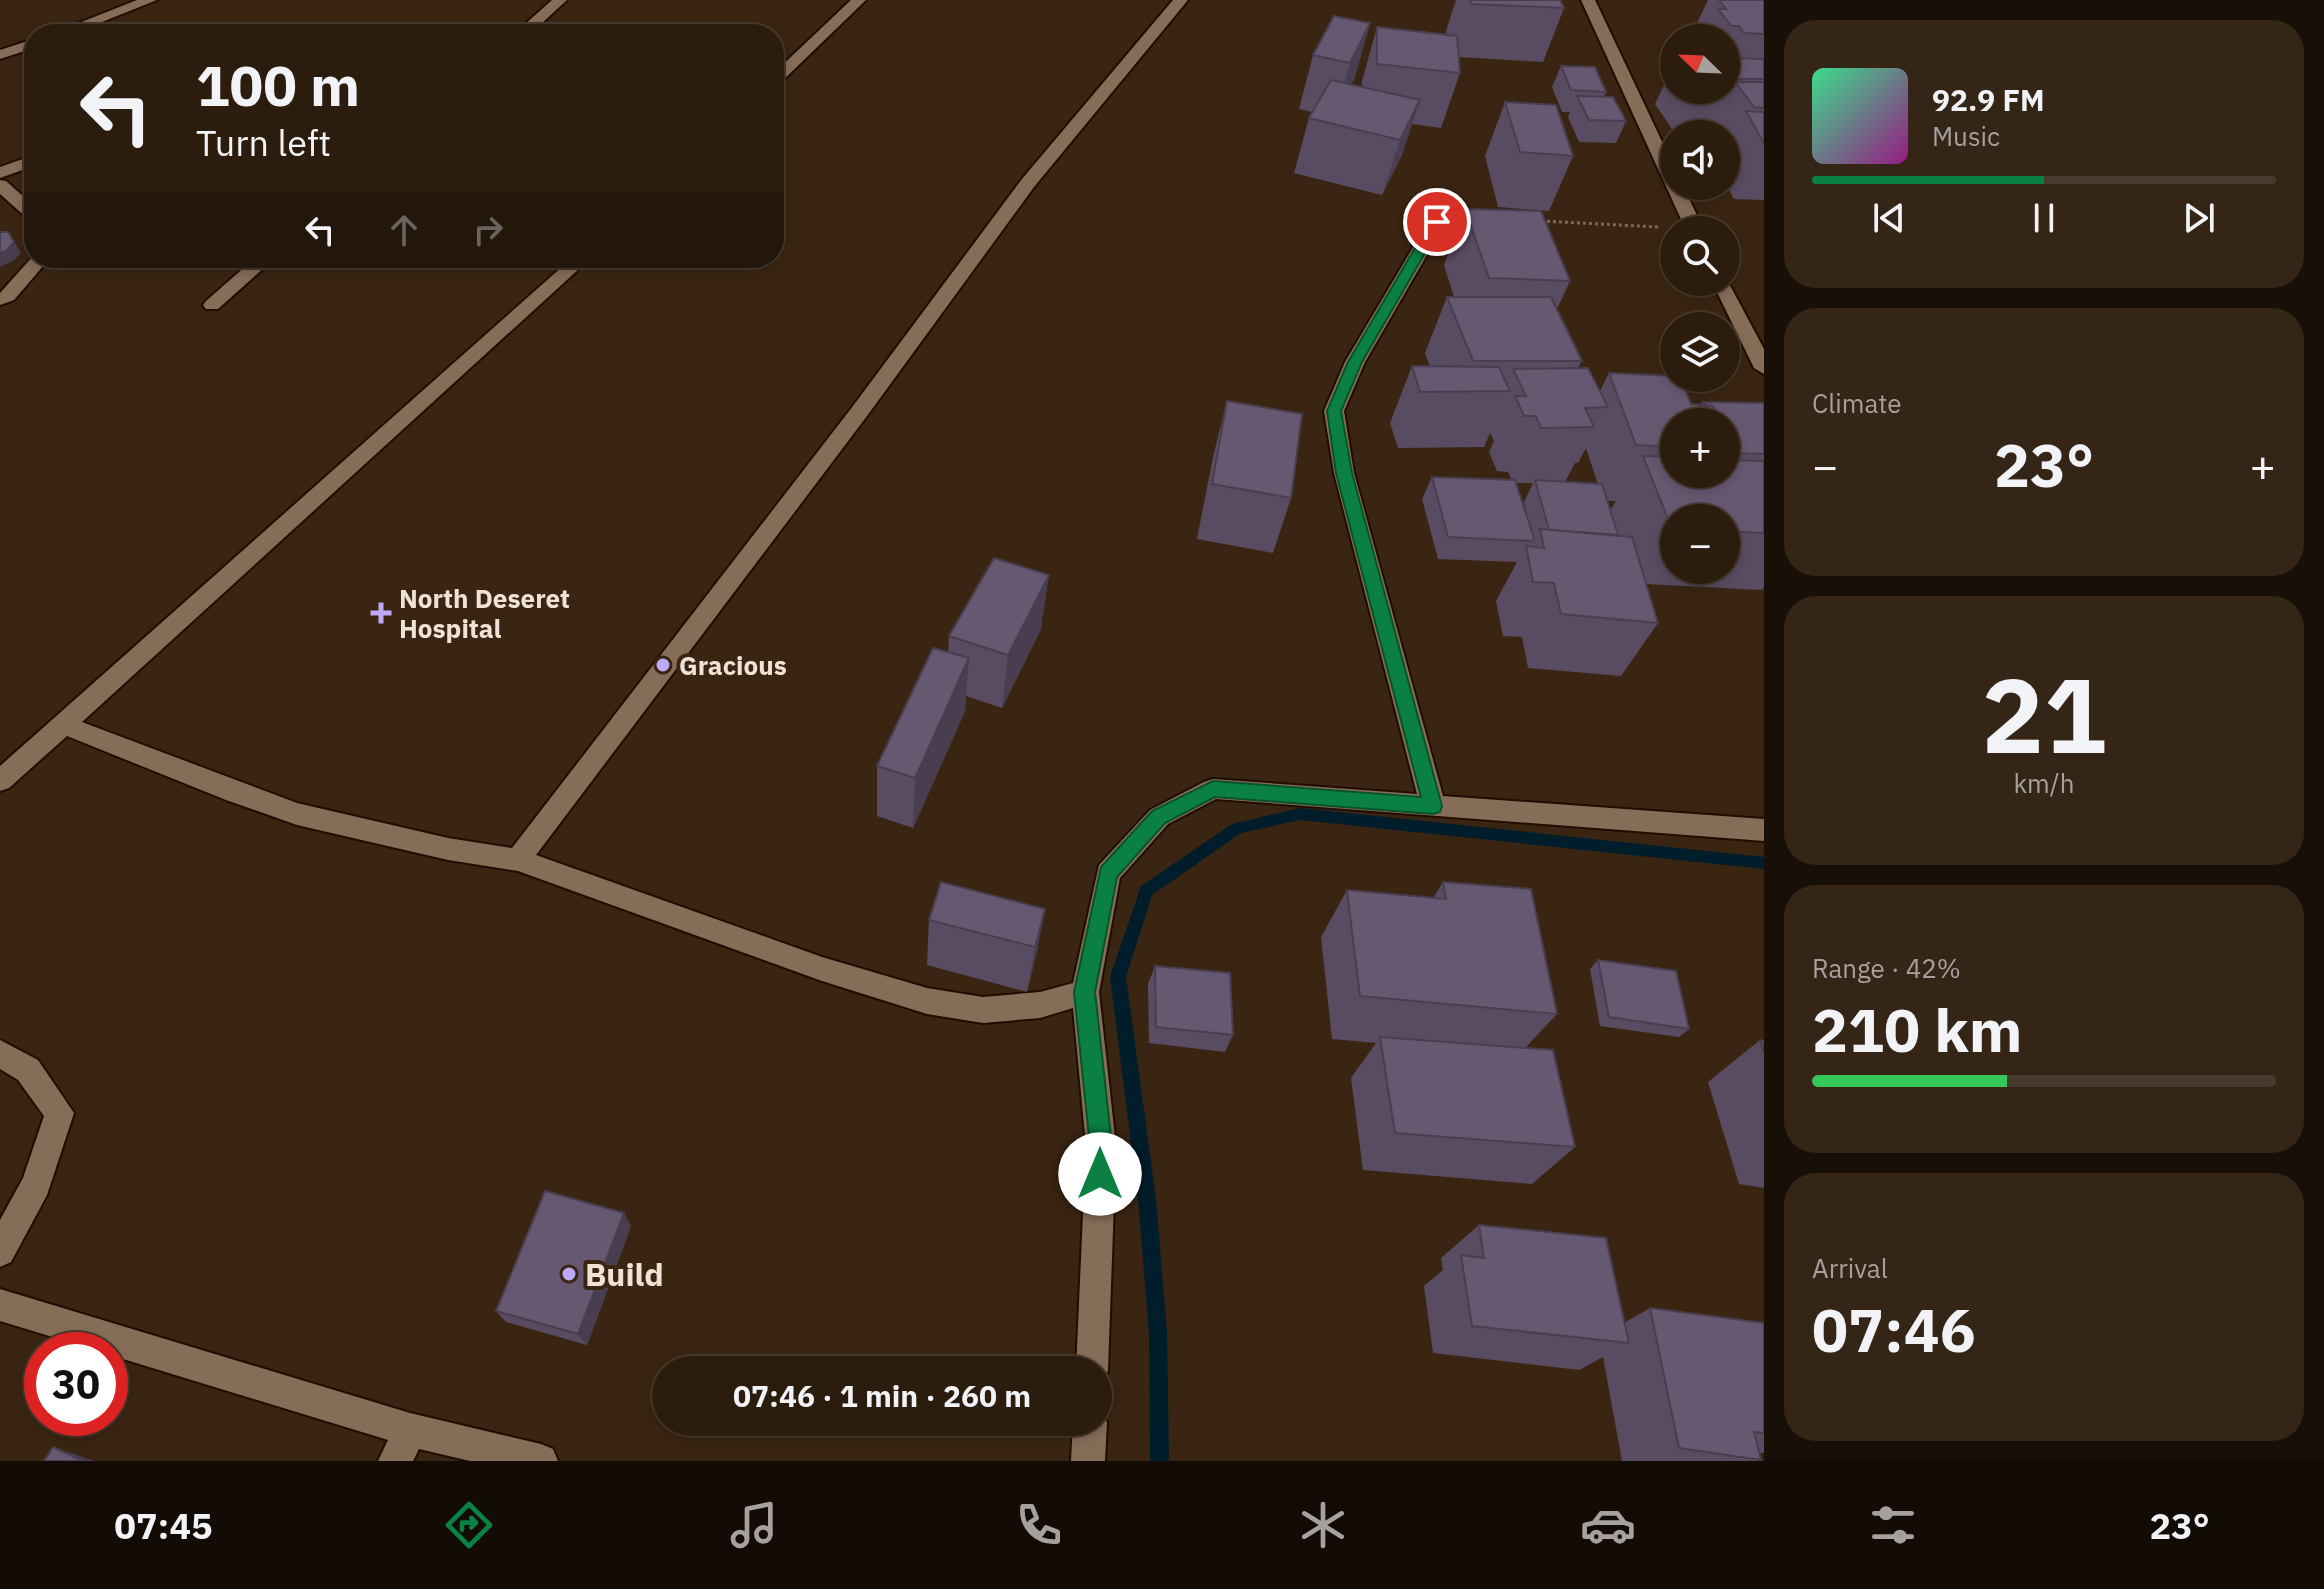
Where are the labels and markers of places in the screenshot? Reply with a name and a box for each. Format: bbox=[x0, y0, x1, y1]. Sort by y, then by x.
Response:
pin bbox=[1403, 188, 1471, 256]
place label: North Deseret Hospital bbox=[399, 581, 570, 645]
marker: North Deseret Hospital bbox=[370, 602, 392, 624]
place label: Gracious bbox=[679, 648, 787, 682]
marker: Gracious bbox=[654, 656, 672, 674]
place label: Build bbox=[585, 1253, 664, 1295]
marker: Build bbox=[560, 1265, 578, 1283]

